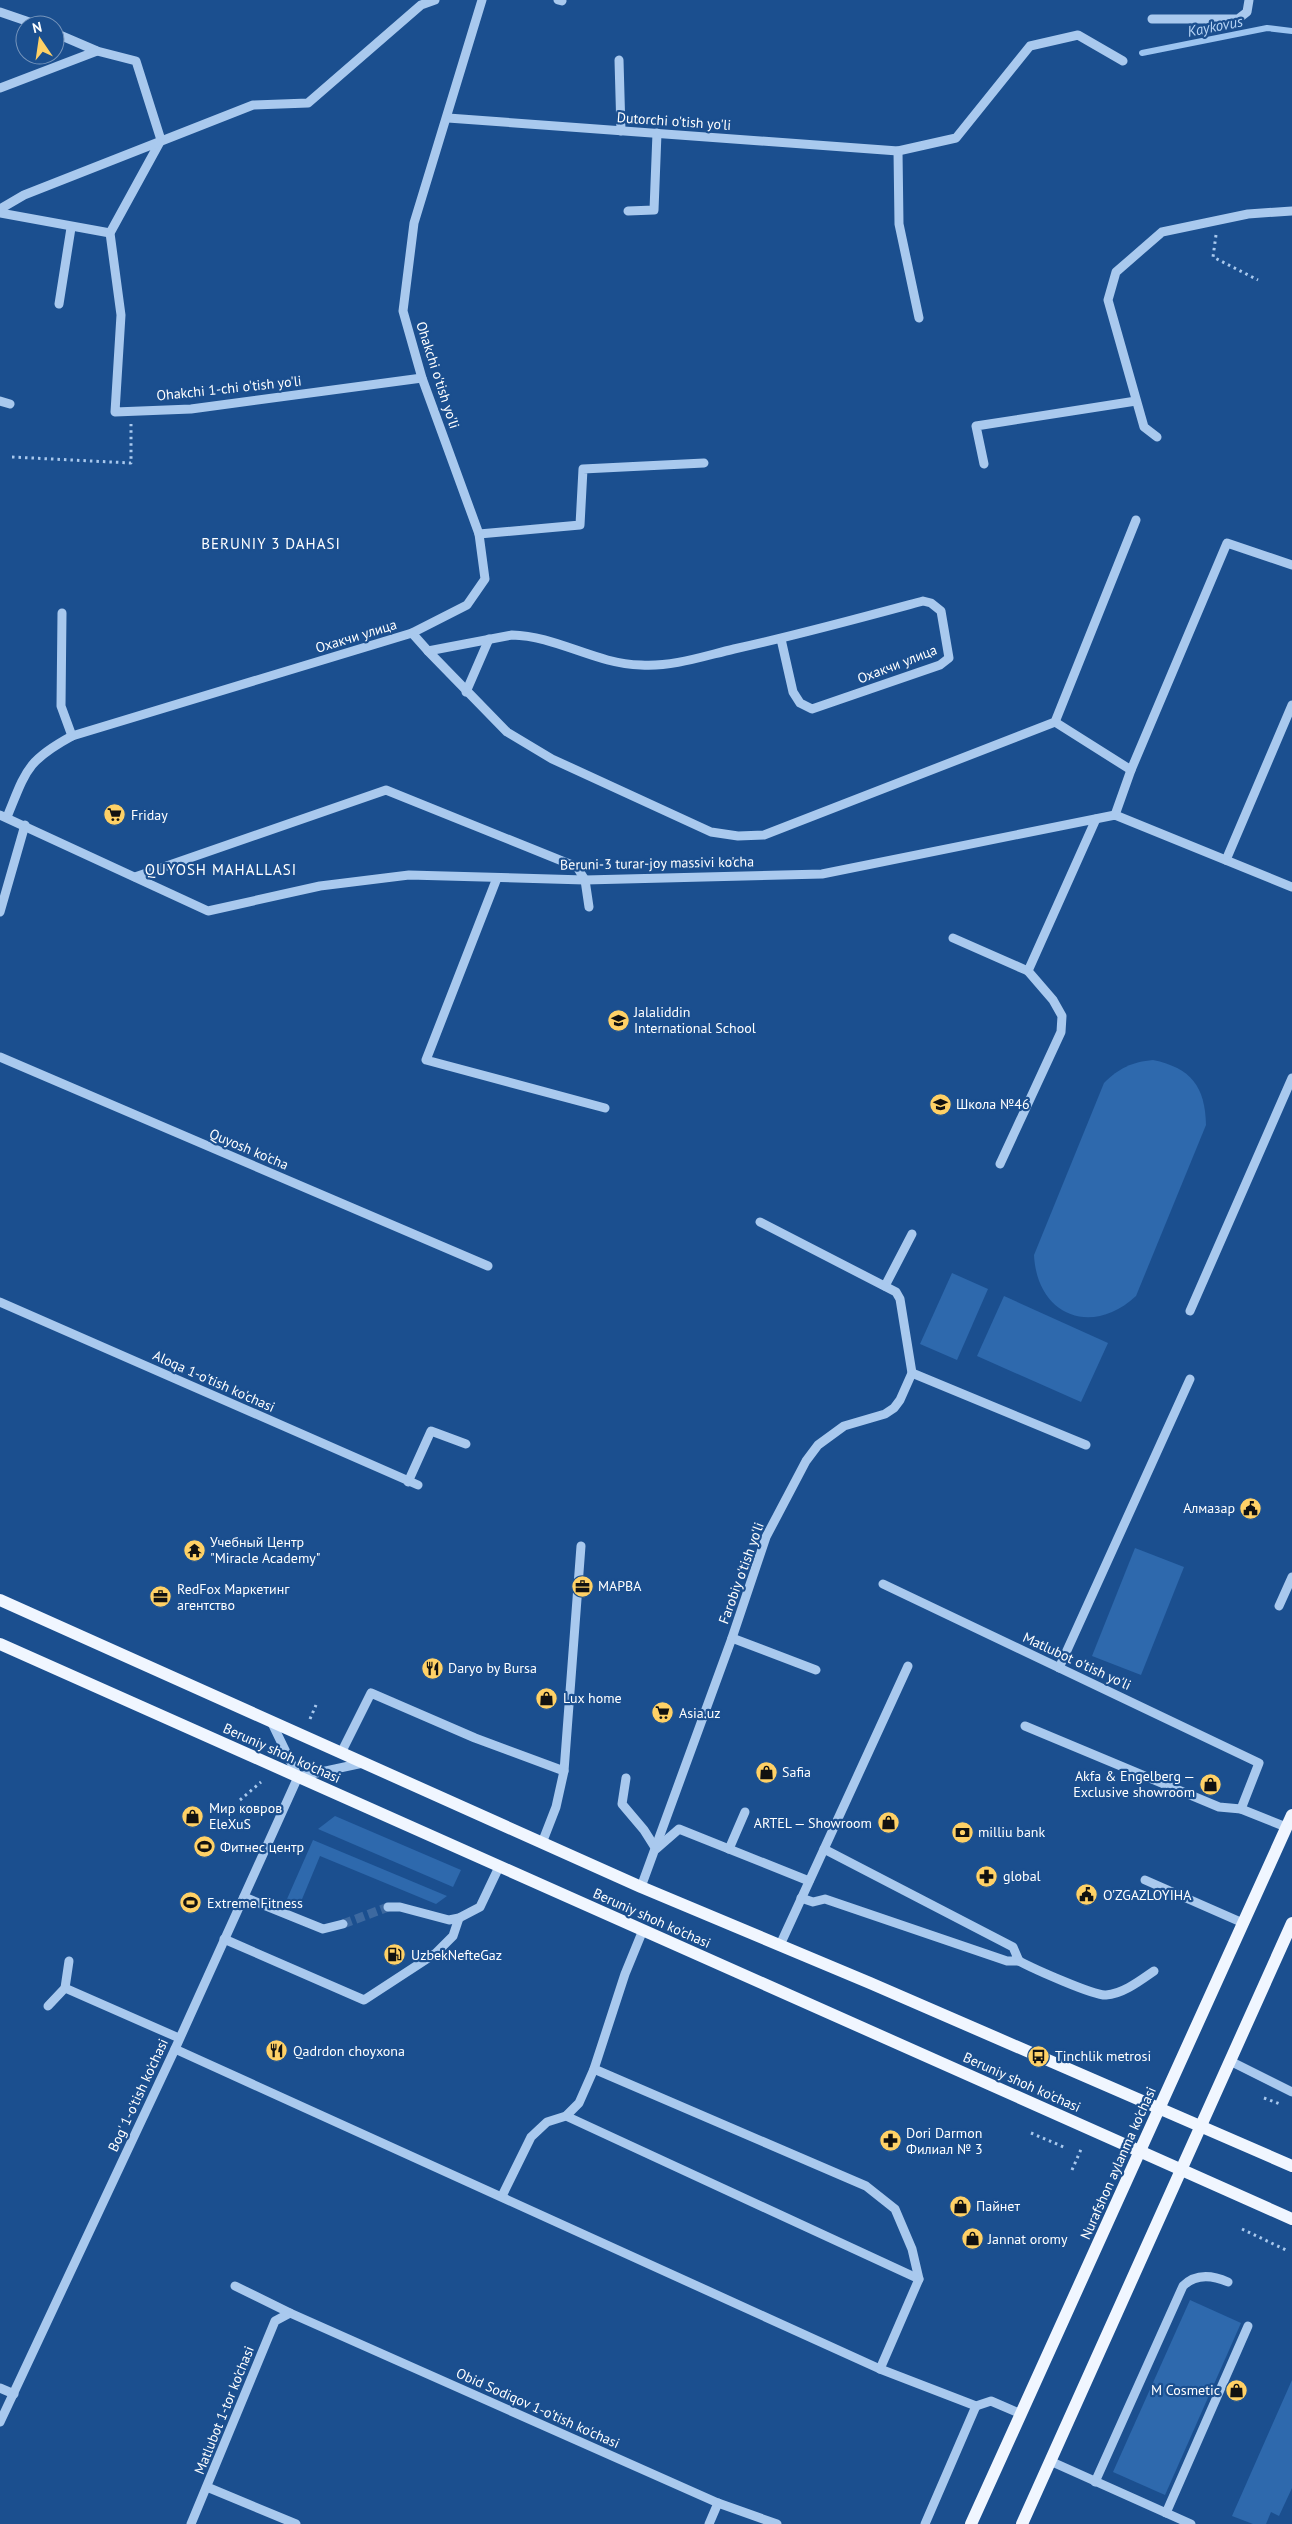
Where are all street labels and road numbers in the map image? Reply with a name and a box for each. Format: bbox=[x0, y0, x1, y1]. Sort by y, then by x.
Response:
street label: Dutorchi o'tish yo'li bbox=[616, 108, 732, 134]
street label: Ohakchi o'tish yo'li bbox=[412, 319, 464, 431]
street label: Ohakchi 1-chi o'tish yo'li bbox=[156, 371, 302, 405]
street label: Охакчи улица bbox=[313, 615, 399, 657]
street label: Охакчи улица bbox=[855, 641, 939, 687]
street label: Beruni-3 turar-joy massivi ko'cha bbox=[560, 852, 754, 874]
street label: Quyosh ko'cha bbox=[207, 1124, 291, 1174]
street label: Aloqa 1-o'tish ko'chasi bbox=[150, 1346, 278, 1416]
street label: Farobiy o'tish yo'li bbox=[714, 1520, 768, 1626]
street label: Matlubot o'tish yo'li bbox=[1020, 1628, 1134, 1694]
street label: Beruniy shoh ko'chasi bbox=[220, 1719, 344, 1787]
street label: Beruniy shoh ko'chasi bbox=[590, 1884, 714, 1952]
street label: Bog' 1-o'tish ko'chasi bbox=[104, 2036, 172, 2154]
street label: Beruniy shoh ko'chasi bbox=[960, 2048, 1084, 2116]
street label: Nurafshon aylanma ko'chasi bbox=[1076, 2084, 1160, 2242]
street label: Matlubot 1-tor ko'chasi bbox=[190, 2343, 258, 2477]
street label: Obid Sodiqov 1-o'tish ko'chasi bbox=[453, 2364, 623, 2452]

